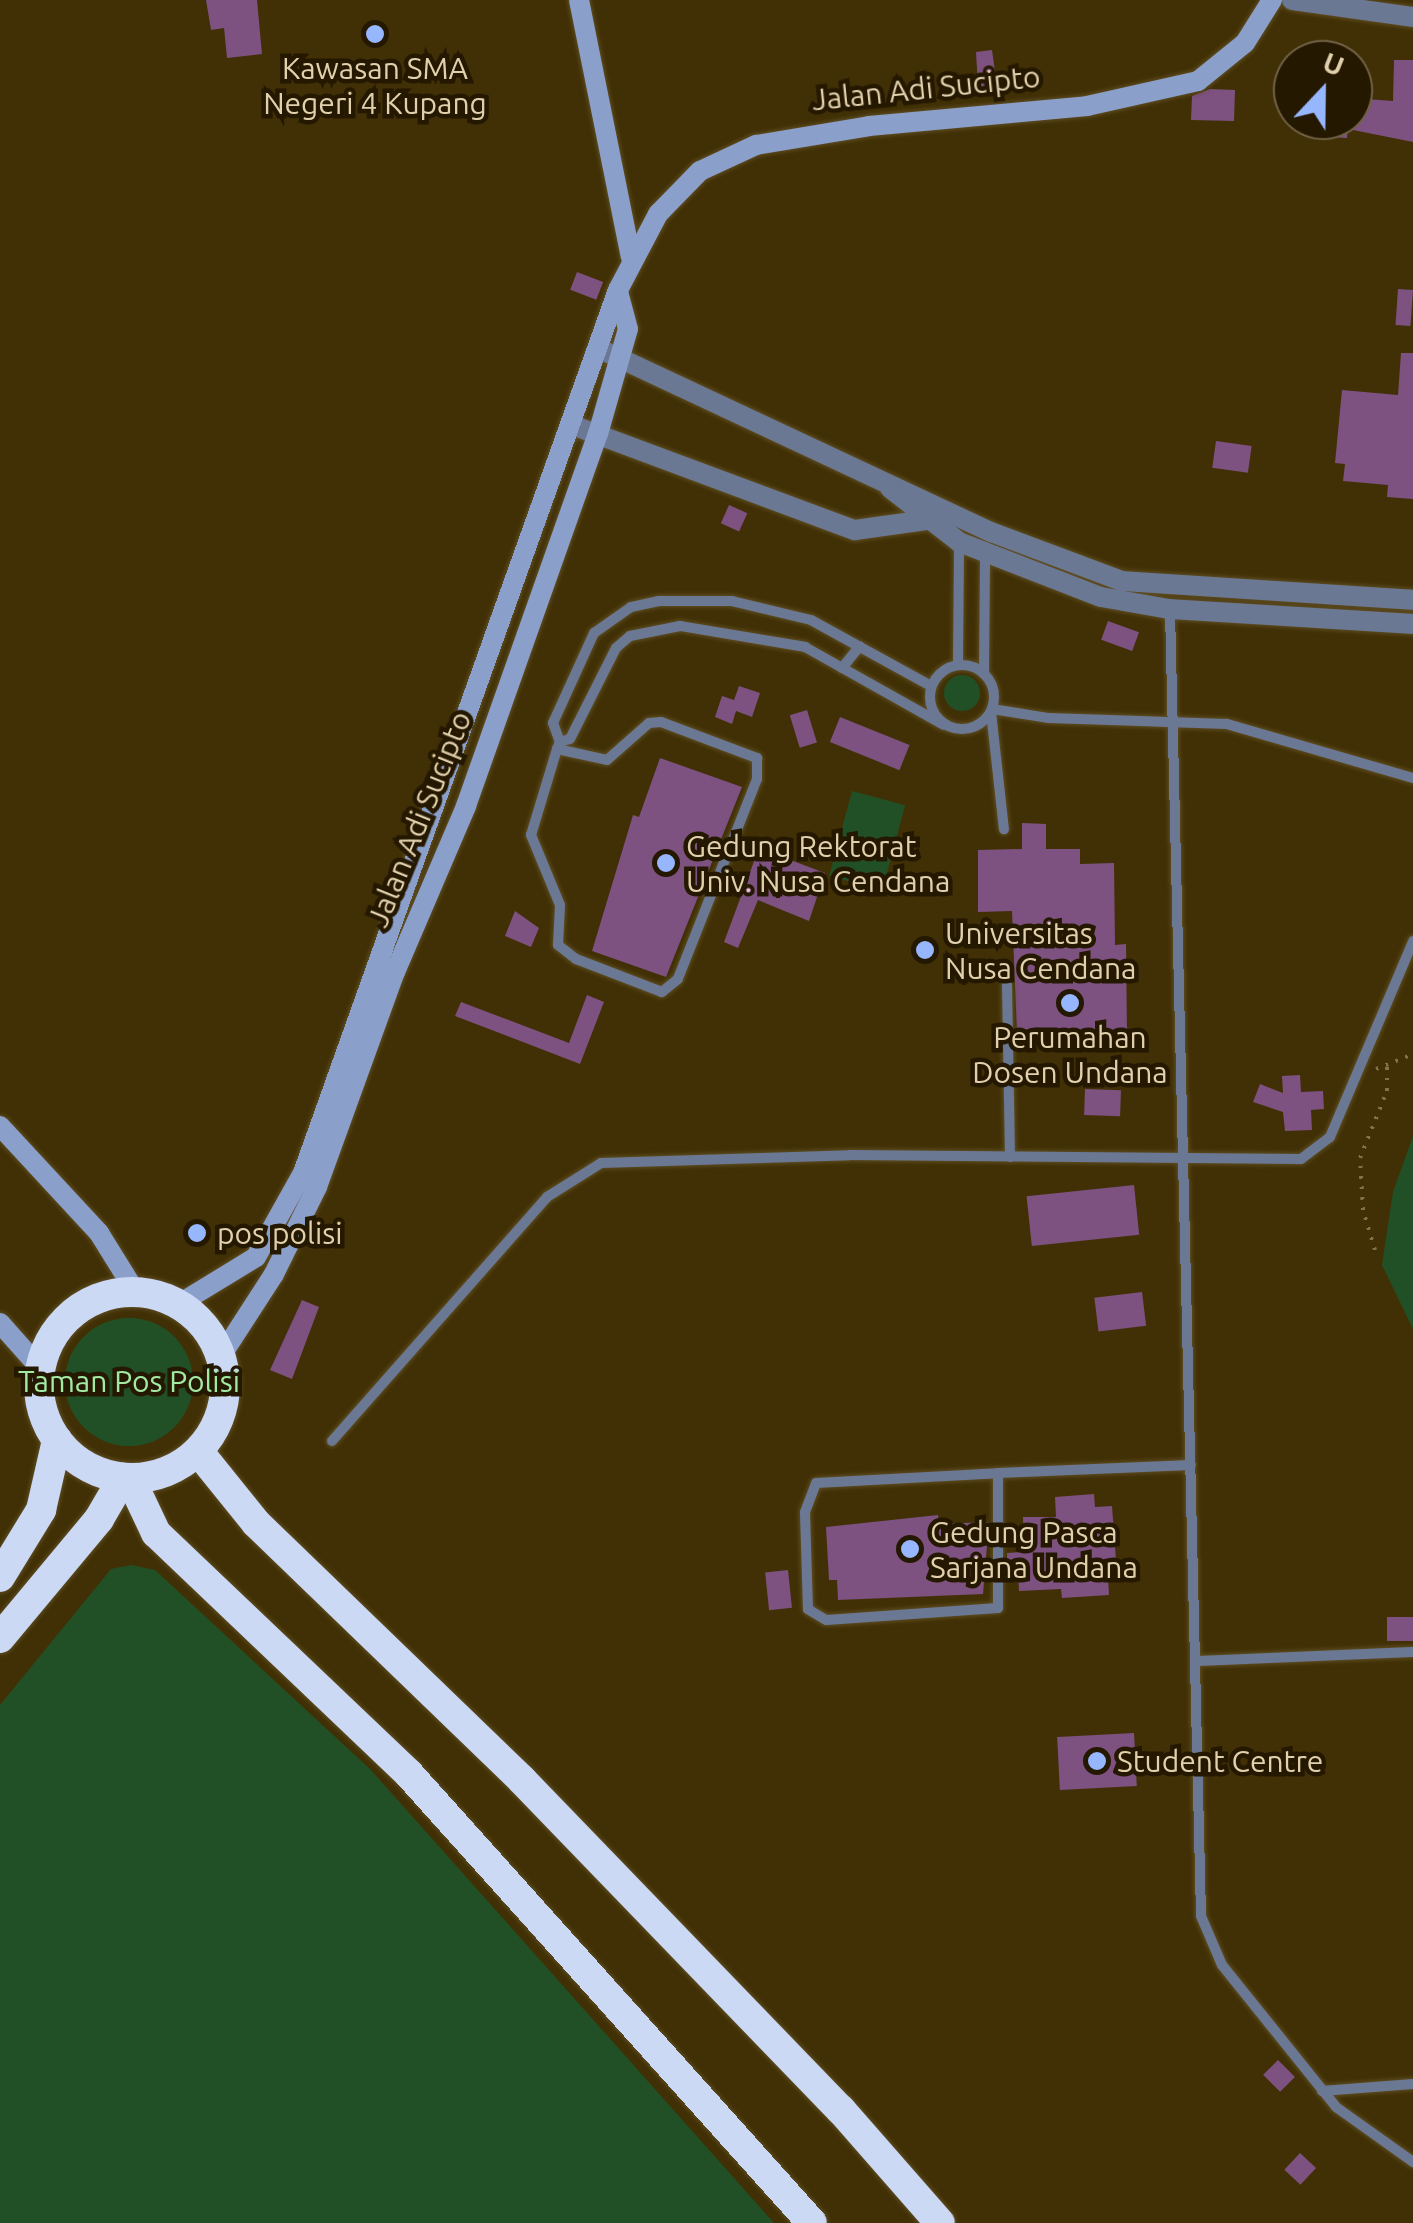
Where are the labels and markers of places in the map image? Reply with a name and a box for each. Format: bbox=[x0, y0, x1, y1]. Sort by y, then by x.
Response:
marker: Kawasan SMA Negeri 4 Kupang bbox=[364, 23, 386, 45]
place label: Kawasan SMA Negeri 4 Kupang bbox=[263, 50, 487, 120]
place label: Gedung Rektorat Univ. Nusa Cendana bbox=[686, 828, 950, 898]
marker: Gedung Rektorat Univ. Nusa Cendana bbox=[655, 852, 677, 874]
place label: Universitas Nusa Cendana bbox=[945, 915, 1136, 986]
marker: Universitas Nusa Cendana bbox=[914, 939, 936, 961]
marker: Perumahan Dosen Undana bbox=[1059, 992, 1081, 1014]
place label: Perumahan Dosen Undana bbox=[972, 1019, 1168, 1090]
place label: pos polisi bbox=[217, 1215, 343, 1251]
marker: pos polisi bbox=[186, 1222, 208, 1244]
place label: Gedung Pasca Sarjana Undana bbox=[930, 1514, 1138, 1584]
marker: Gedung Pasca Sarjana Undana bbox=[899, 1538, 921, 1560]
place label: Student Centre bbox=[1117, 1743, 1323, 1779]
marker: Student Centre bbox=[1086, 1750, 1108, 1772]

